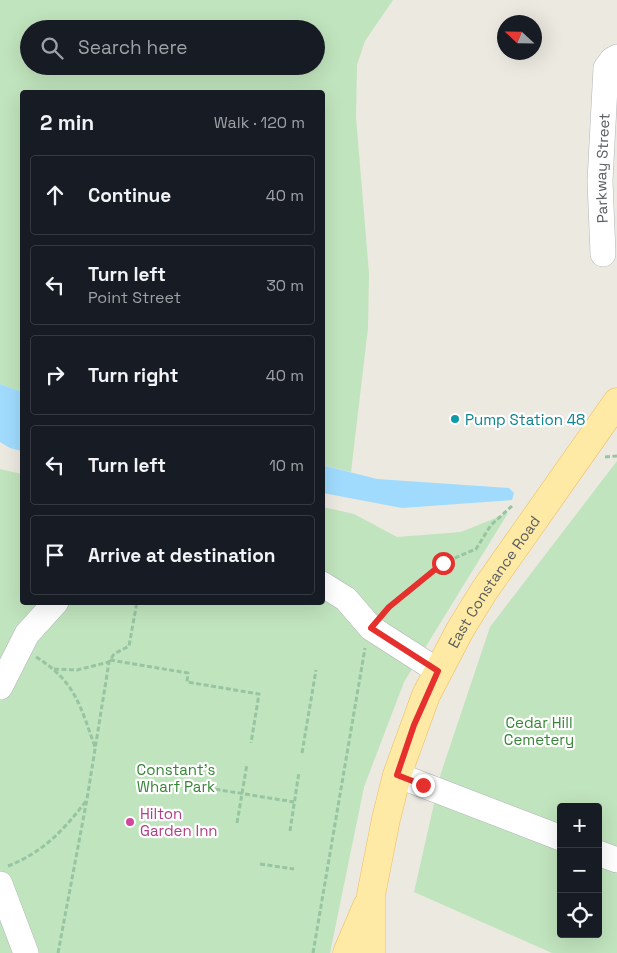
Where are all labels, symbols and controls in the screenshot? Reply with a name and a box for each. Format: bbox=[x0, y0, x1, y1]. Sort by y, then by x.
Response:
north arrow bbox=[497, 15, 542, 60]
search box bbox=[20, 20, 325, 75]
icon: search bbox=[38, 34, 66, 62]
text: Search here bbox=[78, 35, 188, 60]
text: 2 min bbox=[40, 109, 94, 136]
text: Walk · 120 m bbox=[214, 112, 305, 133]
street label: Parkway Street bbox=[590, 112, 613, 224]
icon: ahead bbox=[41, 181, 69, 209]
text: Continue bbox=[88, 183, 171, 208]
text: 40 m bbox=[266, 185, 304, 206]
text: Turn left bbox=[88, 262, 166, 287]
icon: left bbox=[41, 271, 69, 299]
text: 30 m bbox=[266, 275, 304, 296]
text: Point Street bbox=[88, 287, 181, 308]
icon: right bbox=[41, 361, 69, 389]
text: Turn right bbox=[88, 363, 178, 388]
text: 40 m bbox=[266, 365, 304, 386]
place label: Pump Station 48 bbox=[465, 410, 585, 429]
marker: Pump Station 48 bbox=[449, 413, 461, 425]
icon: left bbox=[41, 451, 69, 479]
text: Turn left bbox=[88, 453, 166, 478]
text: 10 m bbox=[269, 455, 304, 476]
street label: East Constance Road bbox=[443, 512, 544, 651]
icon: arrive bbox=[41, 541, 69, 569]
text: Arrive at destination bbox=[88, 543, 276, 568]
route start bbox=[432, 552, 455, 575]
park label: Cedar Hill Cemetery bbox=[504, 713, 574, 749]
park label: Constant's Wharf Park bbox=[137, 760, 216, 796]
route end bbox=[412, 774, 435, 797]
map controls bbox=[557, 803, 602, 938]
button: + bbox=[557, 803, 602, 848]
place label: Hilton Garden Inn bbox=[140, 804, 218, 840]
marker: Hilton Garden Inn bbox=[124, 816, 136, 828]
button: − bbox=[557, 848, 602, 893]
button: locate bbox=[557, 893, 602, 938]

